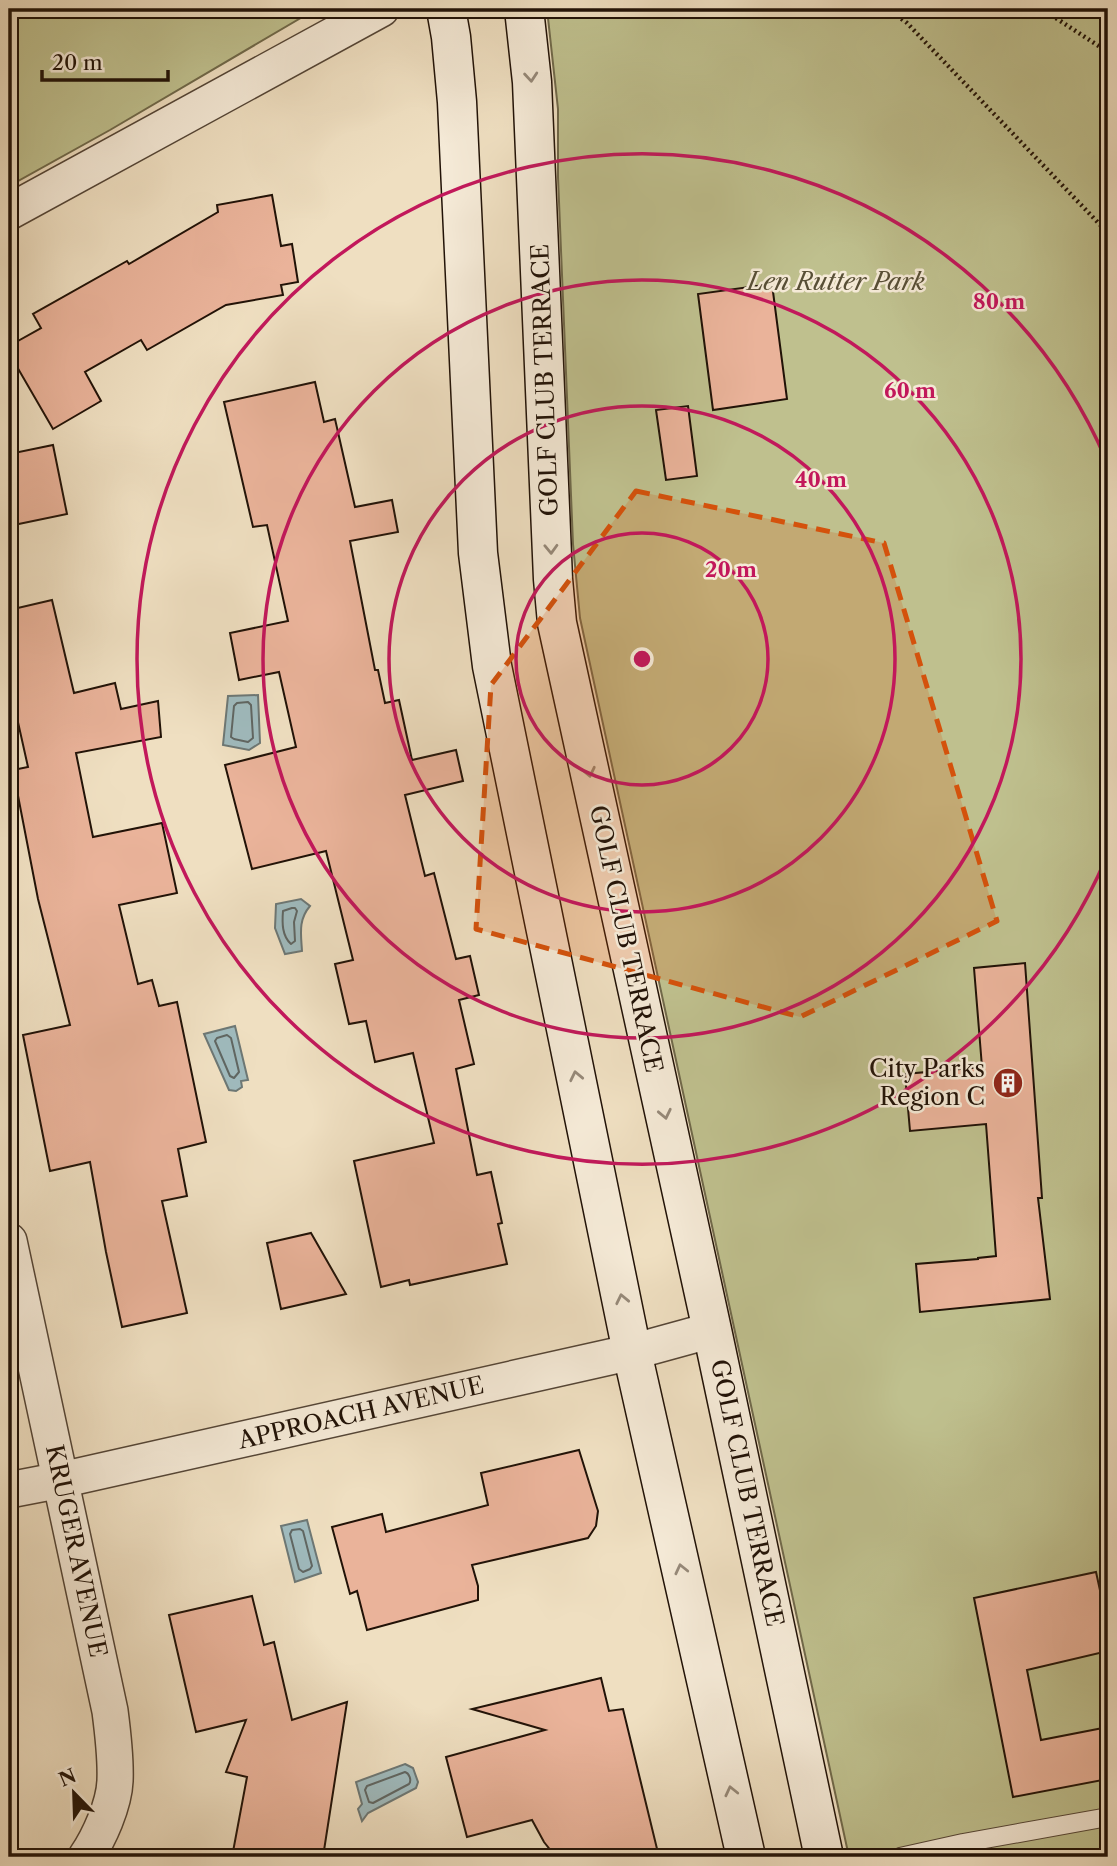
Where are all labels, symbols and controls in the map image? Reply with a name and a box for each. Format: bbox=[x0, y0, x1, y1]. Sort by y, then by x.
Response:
scale bar bbox=[42, 38, 168, 82]
text: 20 m bbox=[52, 50, 103, 75]
one-way arrow bbox=[524, 71, 539, 82]
street label: GOLF CLUB TERRACE bbox=[525, 243, 564, 517]
park label: Len Rutter Park bbox=[745, 267, 925, 296]
text: 80 m bbox=[973, 289, 1025, 314]
text: 60 m bbox=[884, 378, 936, 403]
text: 40 m bbox=[795, 467, 847, 492]
one-way arrow bbox=[544, 543, 559, 554]
text: 20 m bbox=[705, 557, 757, 582]
centre of rings bbox=[630, 647, 654, 671]
one-way arrow bbox=[581, 766, 596, 778]
street label: GOLF CLUB TERRACE bbox=[584, 802, 669, 1075]
place label: City Parks Region C bbox=[869, 1054, 985, 1111]
building icon: City Parks Region C bbox=[991, 1066, 1025, 1100]
one-way arrow bbox=[569, 1070, 584, 1082]
one-way arrow bbox=[656, 1108, 671, 1120]
one-way arrow bbox=[615, 1293, 630, 1305]
street label: GOLF CLUB TERRACE bbox=[705, 1356, 790, 1629]
street label: APPROACH AVENUE bbox=[234, 1370, 487, 1455]
street label: KRUGER AVENUE bbox=[40, 1442, 113, 1660]
one-way arrow bbox=[675, 1563, 690, 1575]
north arrow bbox=[38, 1758, 108, 1828]
text: N bbox=[55, 1764, 80, 1792]
one-way arrow bbox=[725, 1785, 740, 1797]

